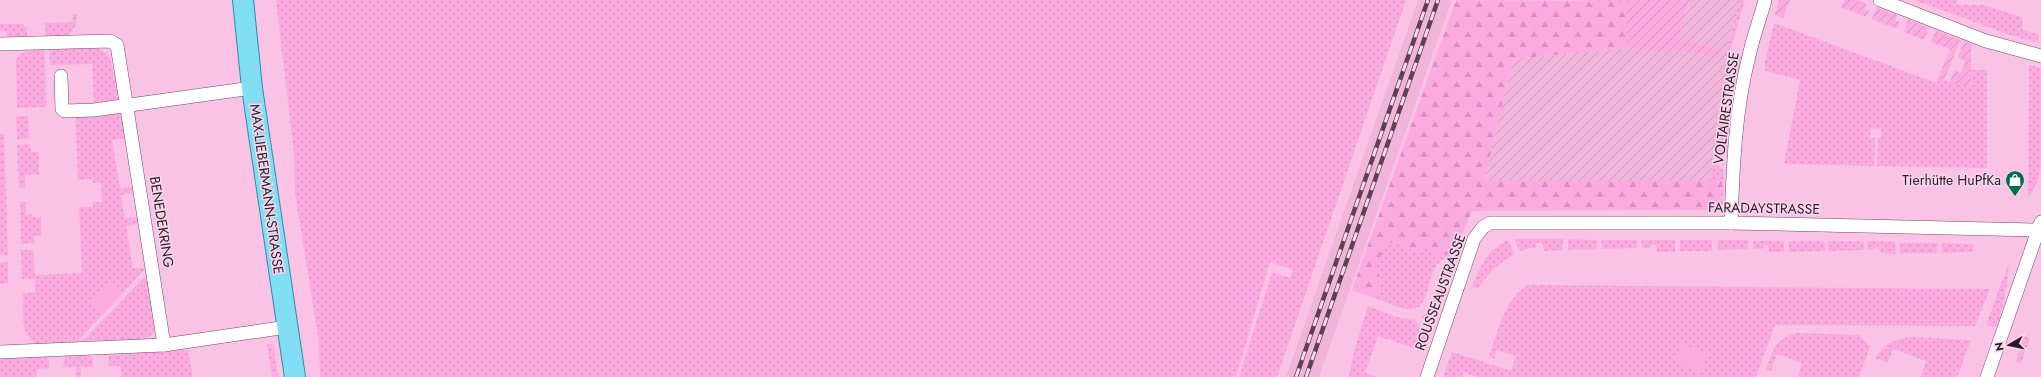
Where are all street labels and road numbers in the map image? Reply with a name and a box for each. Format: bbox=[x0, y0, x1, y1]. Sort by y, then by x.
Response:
street label: VOLTAIRESTRASSE bbox=[1708, 51, 1744, 165]
street label: MAX-LIEBERMANN-STRASSE bbox=[245, 103, 289, 275]
street label: BENEDEKRING bbox=[145, 175, 179, 269]
street label: FARADAYSTRASSE bbox=[1708, 197, 1820, 219]
street label: ROUSSEAUSTRASSE bbox=[1410, 231, 1470, 353]

